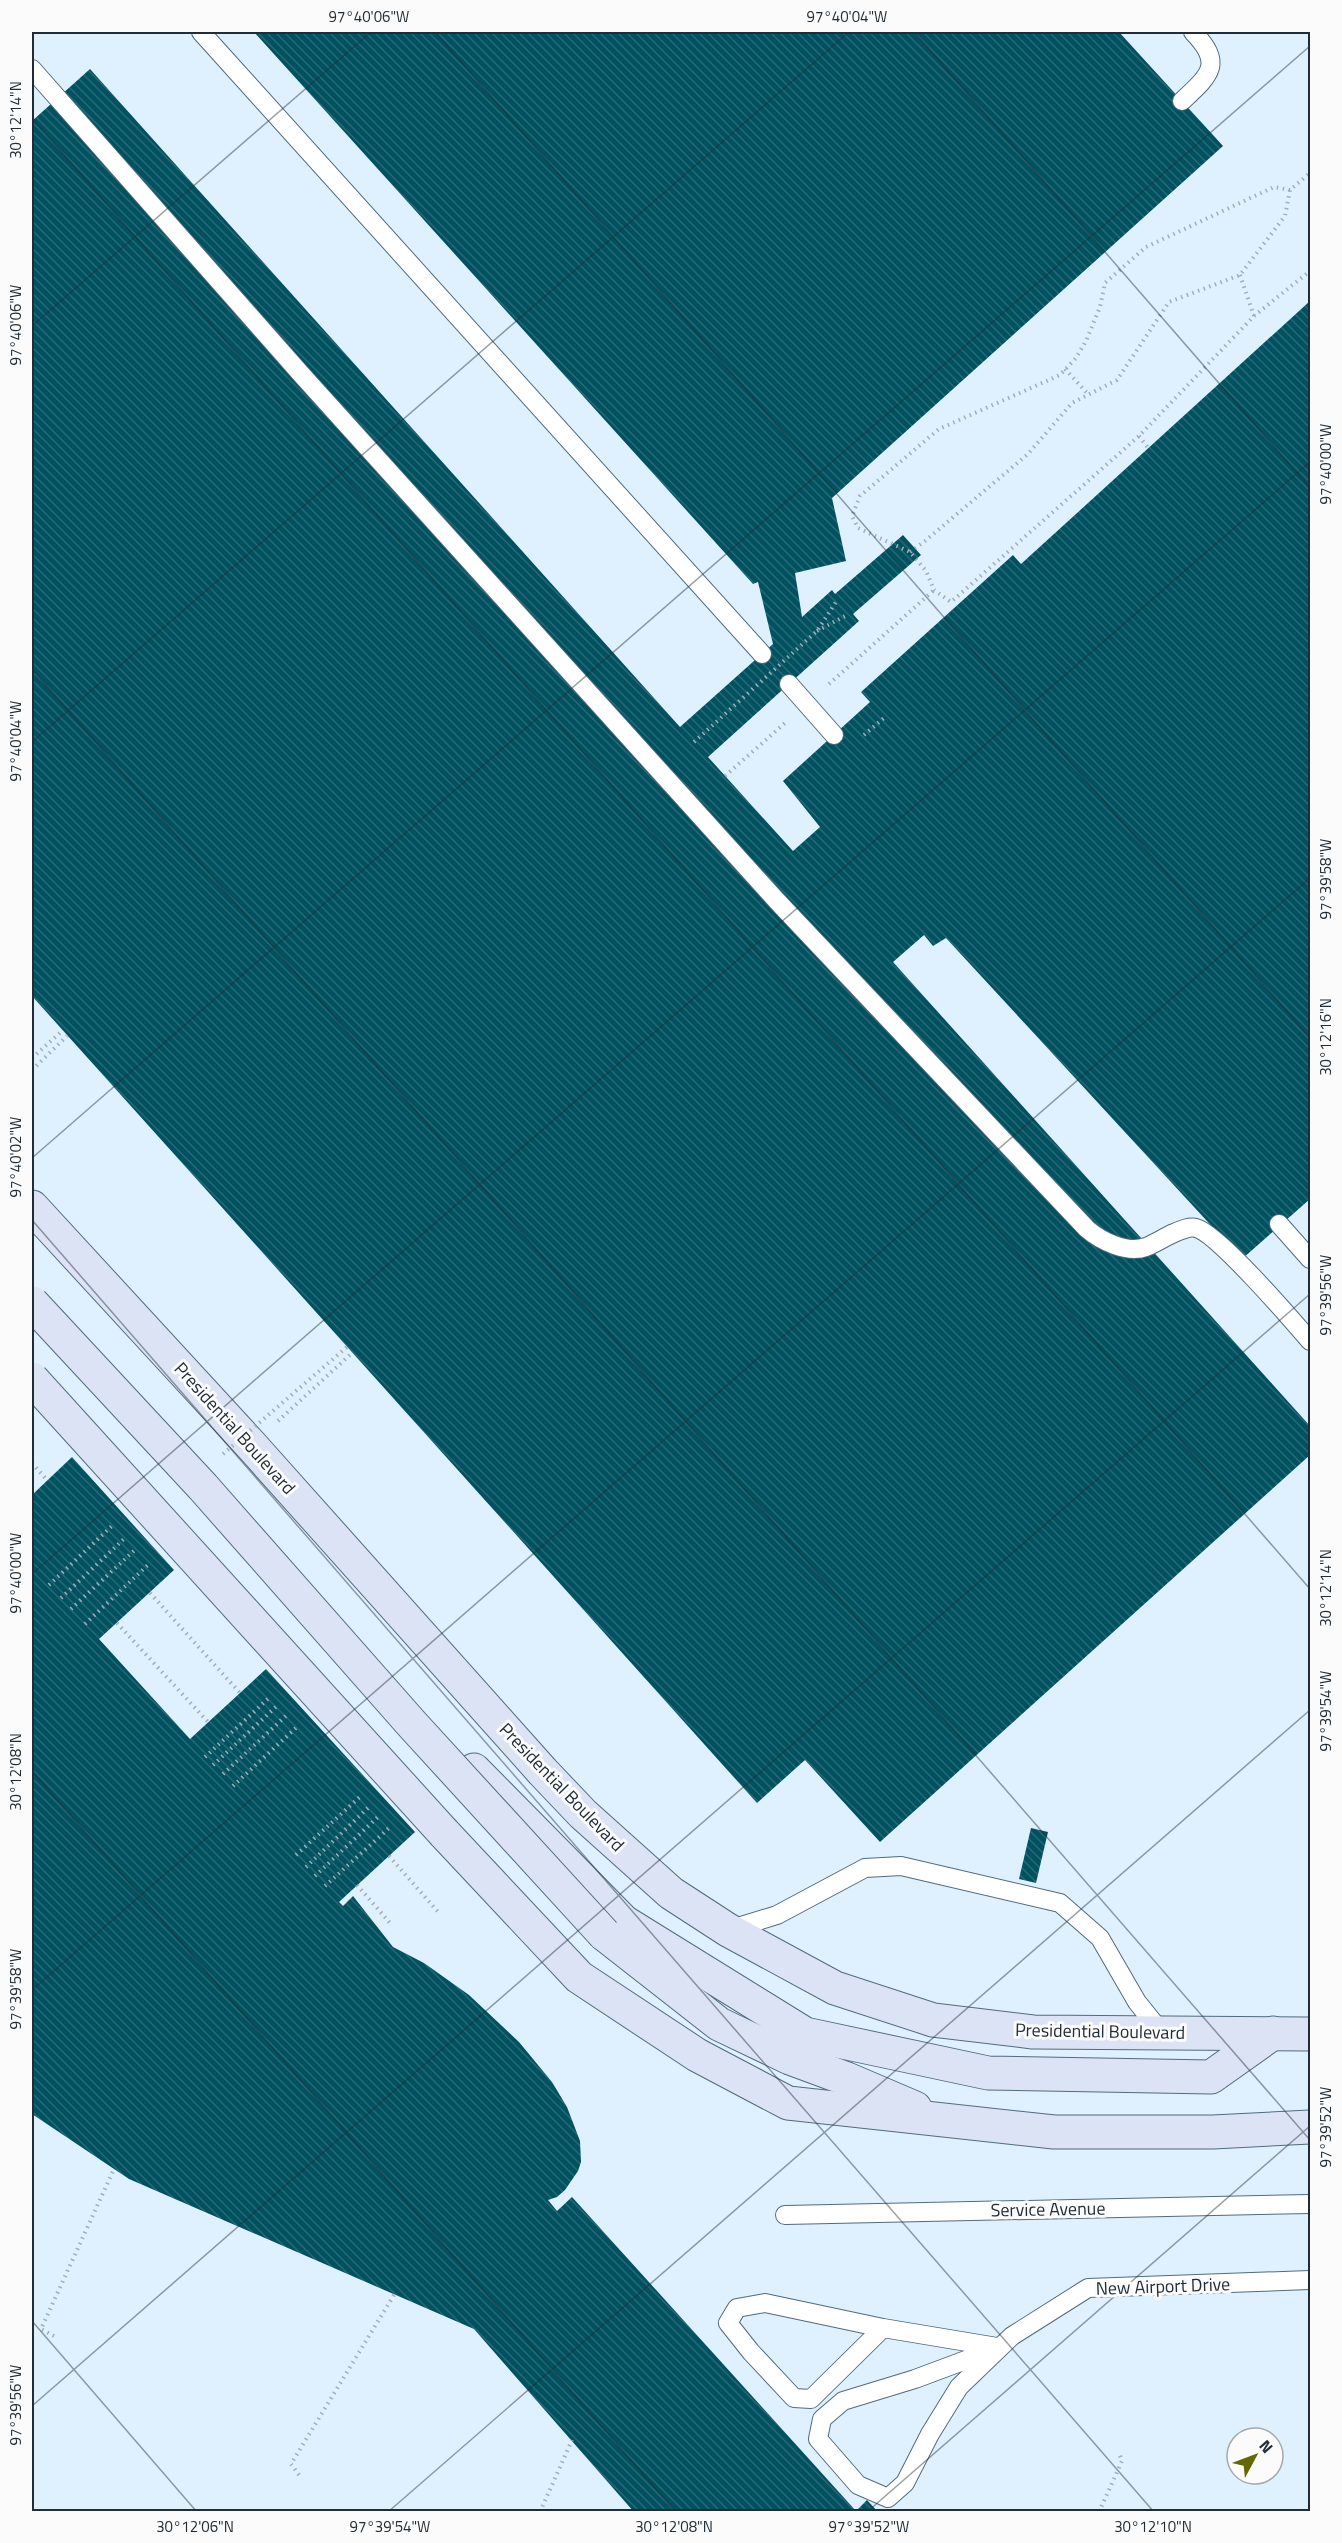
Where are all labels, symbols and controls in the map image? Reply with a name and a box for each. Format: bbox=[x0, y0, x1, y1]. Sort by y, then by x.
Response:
text: 97°40'06"W bbox=[329, 5, 409, 28]
text: 97°40'04"W bbox=[807, 5, 887, 28]
text: 30°12'14"N bbox=[4, 81, 27, 159]
text: 97°40'06"W bbox=[4, 285, 27, 365]
text: 97°40'00"W bbox=[1314, 424, 1337, 504]
text: 97°40'04"W bbox=[4, 701, 27, 781]
text: 97°39'58"W bbox=[1314, 839, 1337, 919]
text: 30°12'16"N bbox=[1314, 998, 1337, 1076]
text: 97°40'02"W bbox=[4, 1117, 27, 1197]
text: 97°39'56"W bbox=[1314, 1255, 1337, 1335]
street label: Presidential Boulevard bbox=[168, 1356, 302, 1500]
text: 97°40'00"W bbox=[4, 1533, 27, 1613]
text: 30°12'14"N bbox=[1314, 1549, 1337, 1627]
text: 97°39'54"W bbox=[1314, 1671, 1337, 1751]
street label: Presidential Boulevard bbox=[493, 1716, 631, 1858]
text: 30°12'08"N bbox=[4, 1733, 27, 1811]
text: 97°39'58"W bbox=[4, 1949, 27, 2029]
street label: Presidential Boulevard bbox=[1015, 2016, 1185, 2046]
text: 97°39'52"W bbox=[1314, 2087, 1337, 2167]
street label: Service Avenue bbox=[990, 2195, 1106, 2223]
street label: New Airport Drive bbox=[1095, 2270, 1231, 2302]
text: 97°39'56"W bbox=[4, 2365, 27, 2445]
north arrow bbox=[1225, 2426, 1285, 2486]
text: N bbox=[1254, 2434, 1279, 2458]
text: 30°12'06"N bbox=[156, 2515, 234, 2538]
text: 97°39'54"W bbox=[350, 2515, 430, 2538]
text: 30°12'08"N bbox=[635, 2515, 713, 2538]
text: 97°39'52"W bbox=[829, 2515, 909, 2538]
text: 30°12'10"N bbox=[1114, 2515, 1192, 2538]

